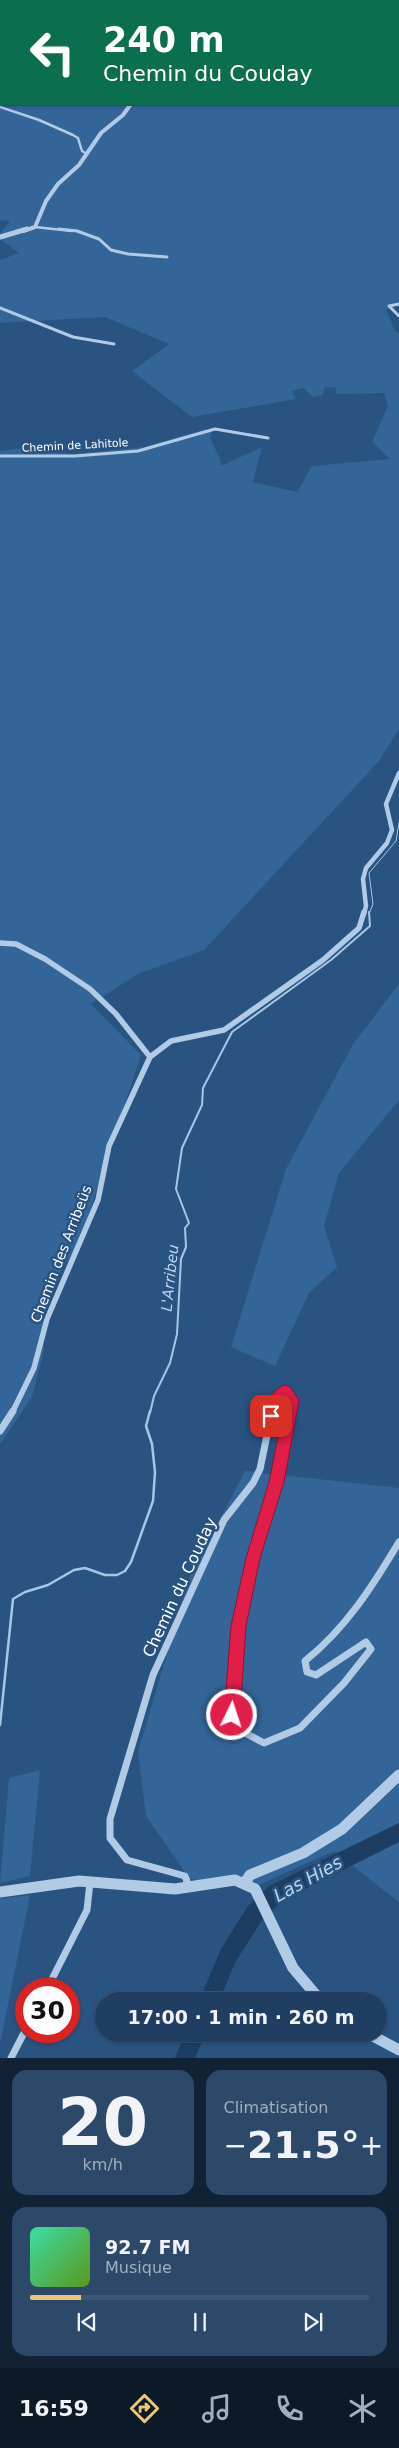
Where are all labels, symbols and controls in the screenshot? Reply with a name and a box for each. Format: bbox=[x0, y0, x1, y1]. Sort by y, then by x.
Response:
icon: left bbox=[20, 20, 85, 85]
text: 240 m bbox=[103, 20, 225, 60]
text: Chemin du Couday bbox=[103, 61, 312, 86]
street label: Chemin de Lahitole bbox=[21, 436, 129, 455]
street label: Chemin des Arribeüs bbox=[27, 1183, 95, 1325]
water label: L'Arribeu bbox=[158, 1243, 182, 1313]
pin bbox=[250, 1395, 292, 1437]
icon: arrive bbox=[257, 1402, 285, 1430]
street label: Chemin du Couday bbox=[139, 1514, 220, 1660]
position arrow bbox=[205, 1688, 257, 1740]
water label: Las Hies bbox=[270, 1851, 346, 1906]
speed limit sign: 30 bbox=[15, 1978, 80, 2043]
text: 17:00 · 1 min · 260 m bbox=[127, 2006, 355, 2028]
text: 20 bbox=[58, 2085, 148, 2160]
text: Climatisation bbox=[224, 2098, 328, 2117]
text: 21.5° bbox=[247, 2123, 360, 2167]
text: − bbox=[224, 2129, 247, 2162]
text: + bbox=[360, 2129, 383, 2162]
text: km/h bbox=[83, 2155, 123, 2174]
text: 92.7 FM bbox=[105, 2236, 190, 2258]
text: Musique bbox=[105, 2258, 172, 2277]
icon: previous bbox=[73, 2308, 101, 2336]
icon: pause bbox=[186, 2308, 214, 2336]
icon: next bbox=[299, 2308, 327, 2336]
icon: directions bbox=[127, 2391, 162, 2426]
icon: music bbox=[199, 2391, 234, 2426]
icon: phone bbox=[272, 2391, 307, 2426]
icon: climate bbox=[345, 2391, 380, 2426]
text: 16:59 bbox=[19, 2396, 89, 2421]

